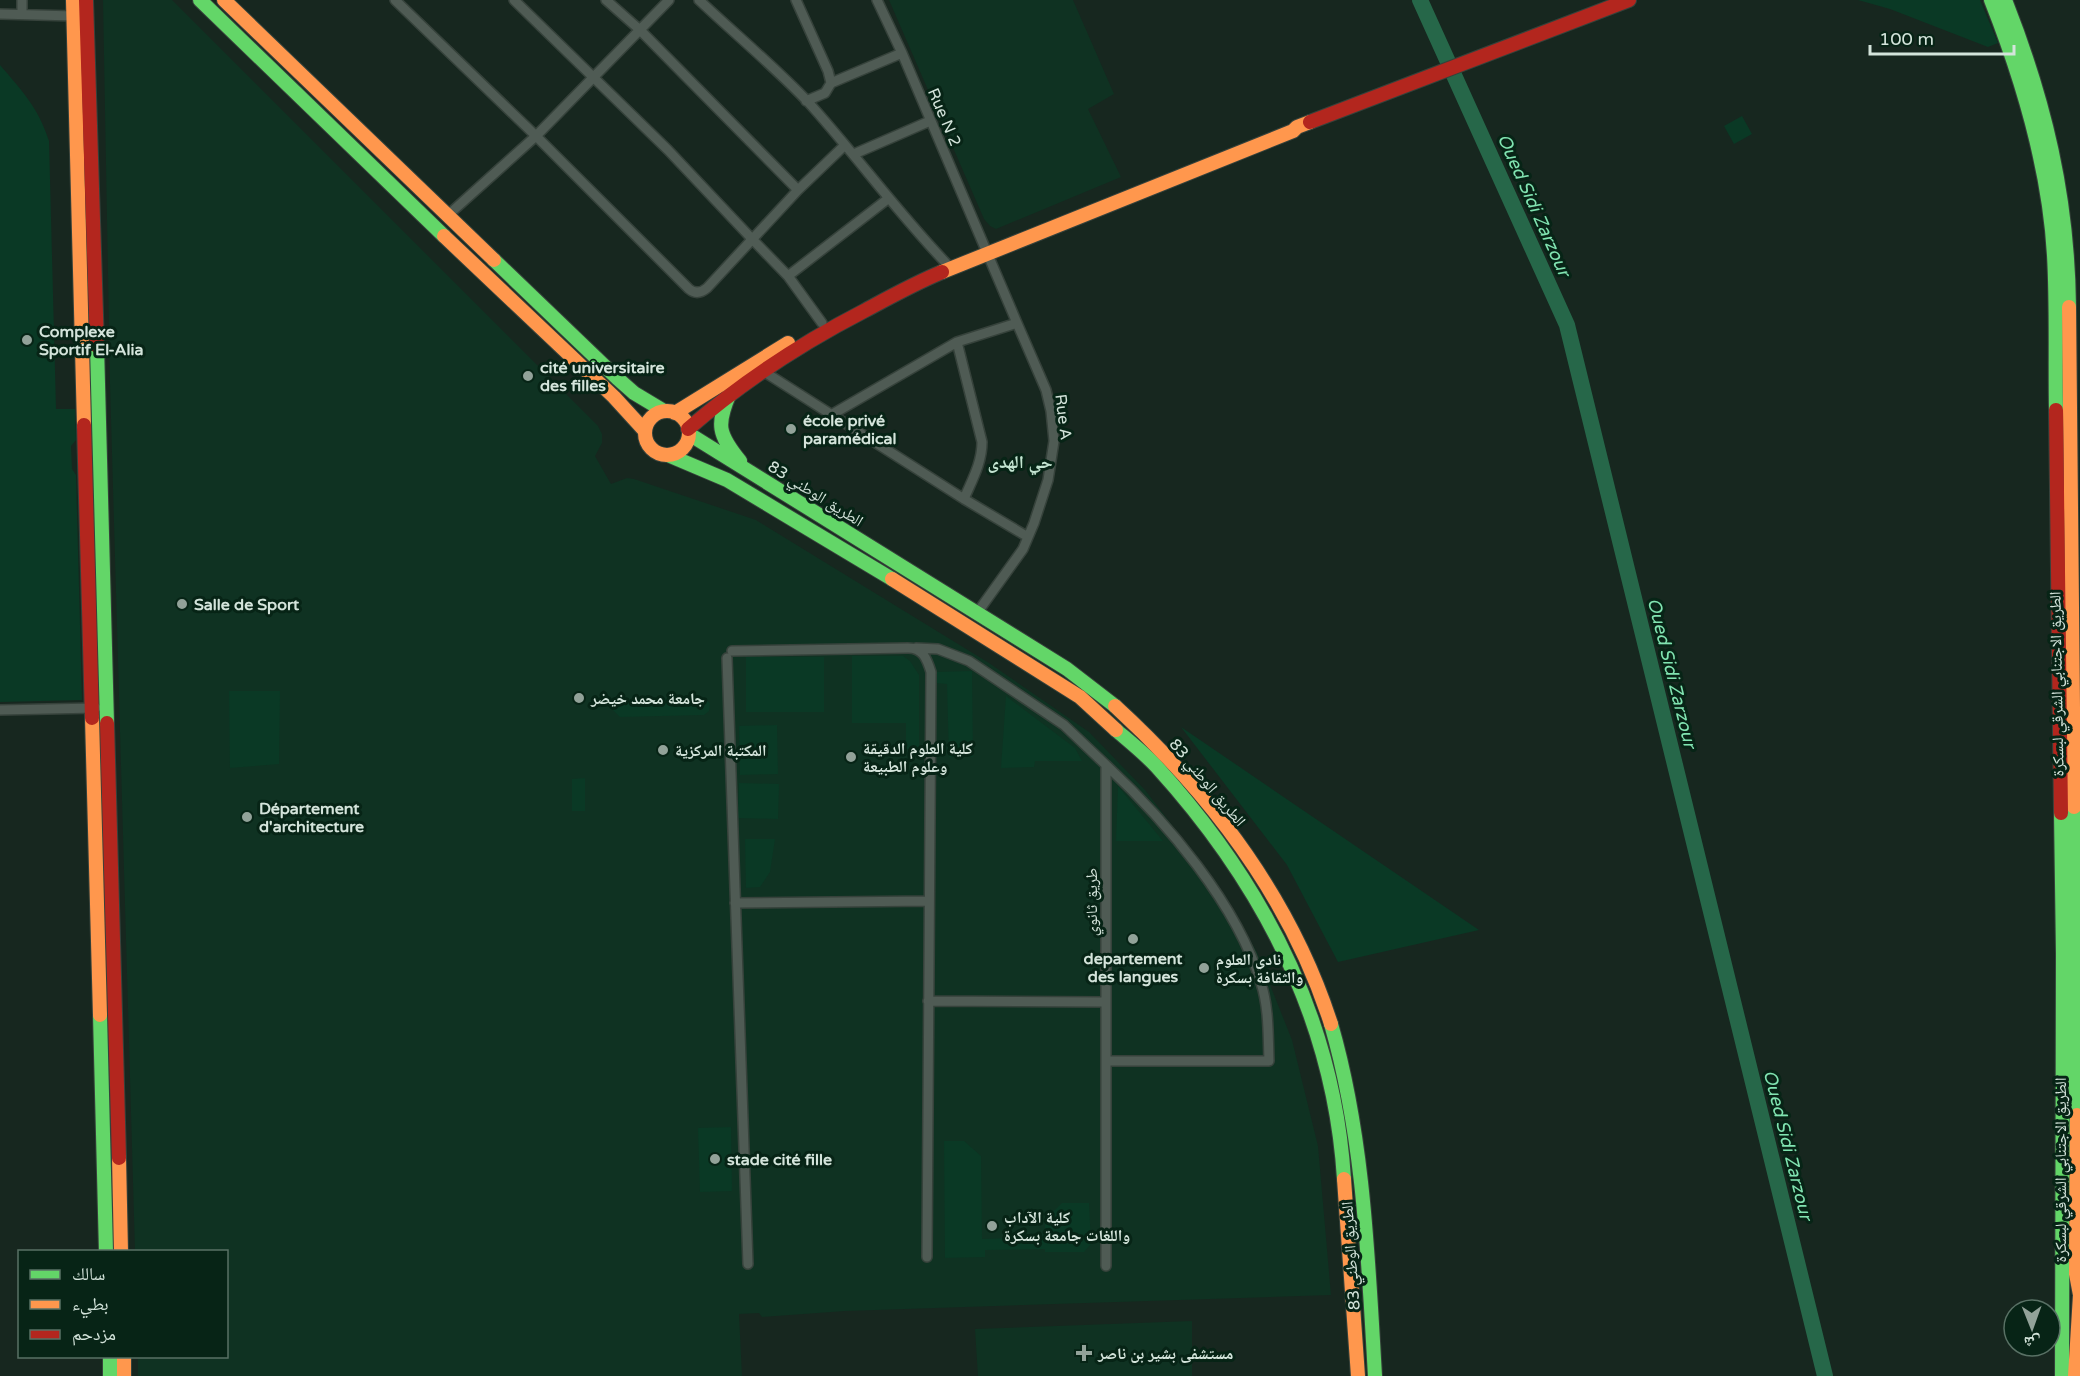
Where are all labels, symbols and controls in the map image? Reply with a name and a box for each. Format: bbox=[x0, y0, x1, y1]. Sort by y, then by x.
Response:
scale bar bbox=[1870, 18, 2014, 56]
text: 100 m bbox=[1879, 28, 1934, 50]
street label: Rue N 2 bbox=[923, 85, 965, 150]
water label: Oued Sidi Zarzour bbox=[1493, 130, 1576, 282]
place label: Complexe Sportif El-Alia bbox=[39, 322, 143, 360]
marker: Complexe Sportif El-Alia bbox=[20, 333, 34, 347]
place label: cité universitaire des filles bbox=[540, 358, 664, 396]
marker: cité universitaire des filles bbox=[521, 369, 535, 383]
street label: Rue A bbox=[1050, 393, 1076, 441]
place label: école privé paramédical bbox=[803, 411, 897, 449]
marker: école privé paramédical bbox=[784, 422, 798, 436]
district label: حي الهدى bbox=[987, 451, 1053, 476]
street label: الطريق الوطني 83 bbox=[763, 457, 867, 533]
street label: الطريق الاجتنابي الشرقي لبسكرة bbox=[2045, 591, 2071, 777]
place label: Salle de Sport bbox=[194, 595, 300, 615]
water label: Oued Sidi Zarzour bbox=[1643, 596, 1702, 752]
marker: Salle de Sport bbox=[175, 597, 189, 611]
place label: جامعة محمد خيضر bbox=[590, 689, 705, 709]
marker: جامعة محمد خيضر bbox=[572, 691, 586, 705]
street label: الطريق الوطني 83 bbox=[1163, 735, 1250, 832]
place label: كلية العلوم الدقيقة وعلوم الطبيعة bbox=[863, 739, 973, 778]
place label: المكتبة المركزية bbox=[675, 741, 766, 761]
marker: المكتبة المركزية bbox=[656, 743, 670, 757]
marker: كلية العلوم الدقيقة وعلوم الطبيعة bbox=[844, 750, 858, 764]
place label: Département d'architecture bbox=[259, 799, 364, 837]
marker: Département d'architecture bbox=[240, 810, 254, 824]
street label: طريق ثانوي bbox=[1082, 868, 1104, 936]
marker: departement des langues bbox=[1126, 932, 1140, 946]
place label: departement des langues bbox=[1084, 949, 1183, 987]
place label: نادي العلوم والثقافة بسكرة bbox=[1216, 950, 1304, 988]
marker: نادي العلوم والثقافة بسكرة bbox=[1197, 961, 1211, 975]
water label: Oued Sidi Zarzour bbox=[1759, 1068, 1818, 1224]
street label: الطريق الاجتنابي الشرقي لبسكرة bbox=[2051, 1077, 2073, 1263]
place label: stade cité fille bbox=[727, 1150, 832, 1170]
marker: stade cité fille bbox=[708, 1152, 722, 1166]
street label: الطريق الوطني 83 bbox=[1337, 1201, 1367, 1311]
place label: كلية الآداب واللغات جامعة بسكرة bbox=[1004, 1208, 1130, 1246]
marker: كلية الآداب واللغات جامعة بسكرة bbox=[985, 1219, 999, 1233]
legend bbox=[18, 1250, 228, 1358]
text: سالك bbox=[72, 1263, 105, 1285]
text: بطيء bbox=[72, 1293, 109, 1319]
north arrow bbox=[2002, 1298, 2062, 1358]
text: مزدحم bbox=[72, 1323, 116, 1346]
text: ش bbox=[2024, 1332, 2041, 1352]
marker: مستشفى بشير بن ناصر bbox=[1075, 1344, 1093, 1362]
place label: مستشفى بشير بن ناصر bbox=[1097, 1344, 1233, 1364]

